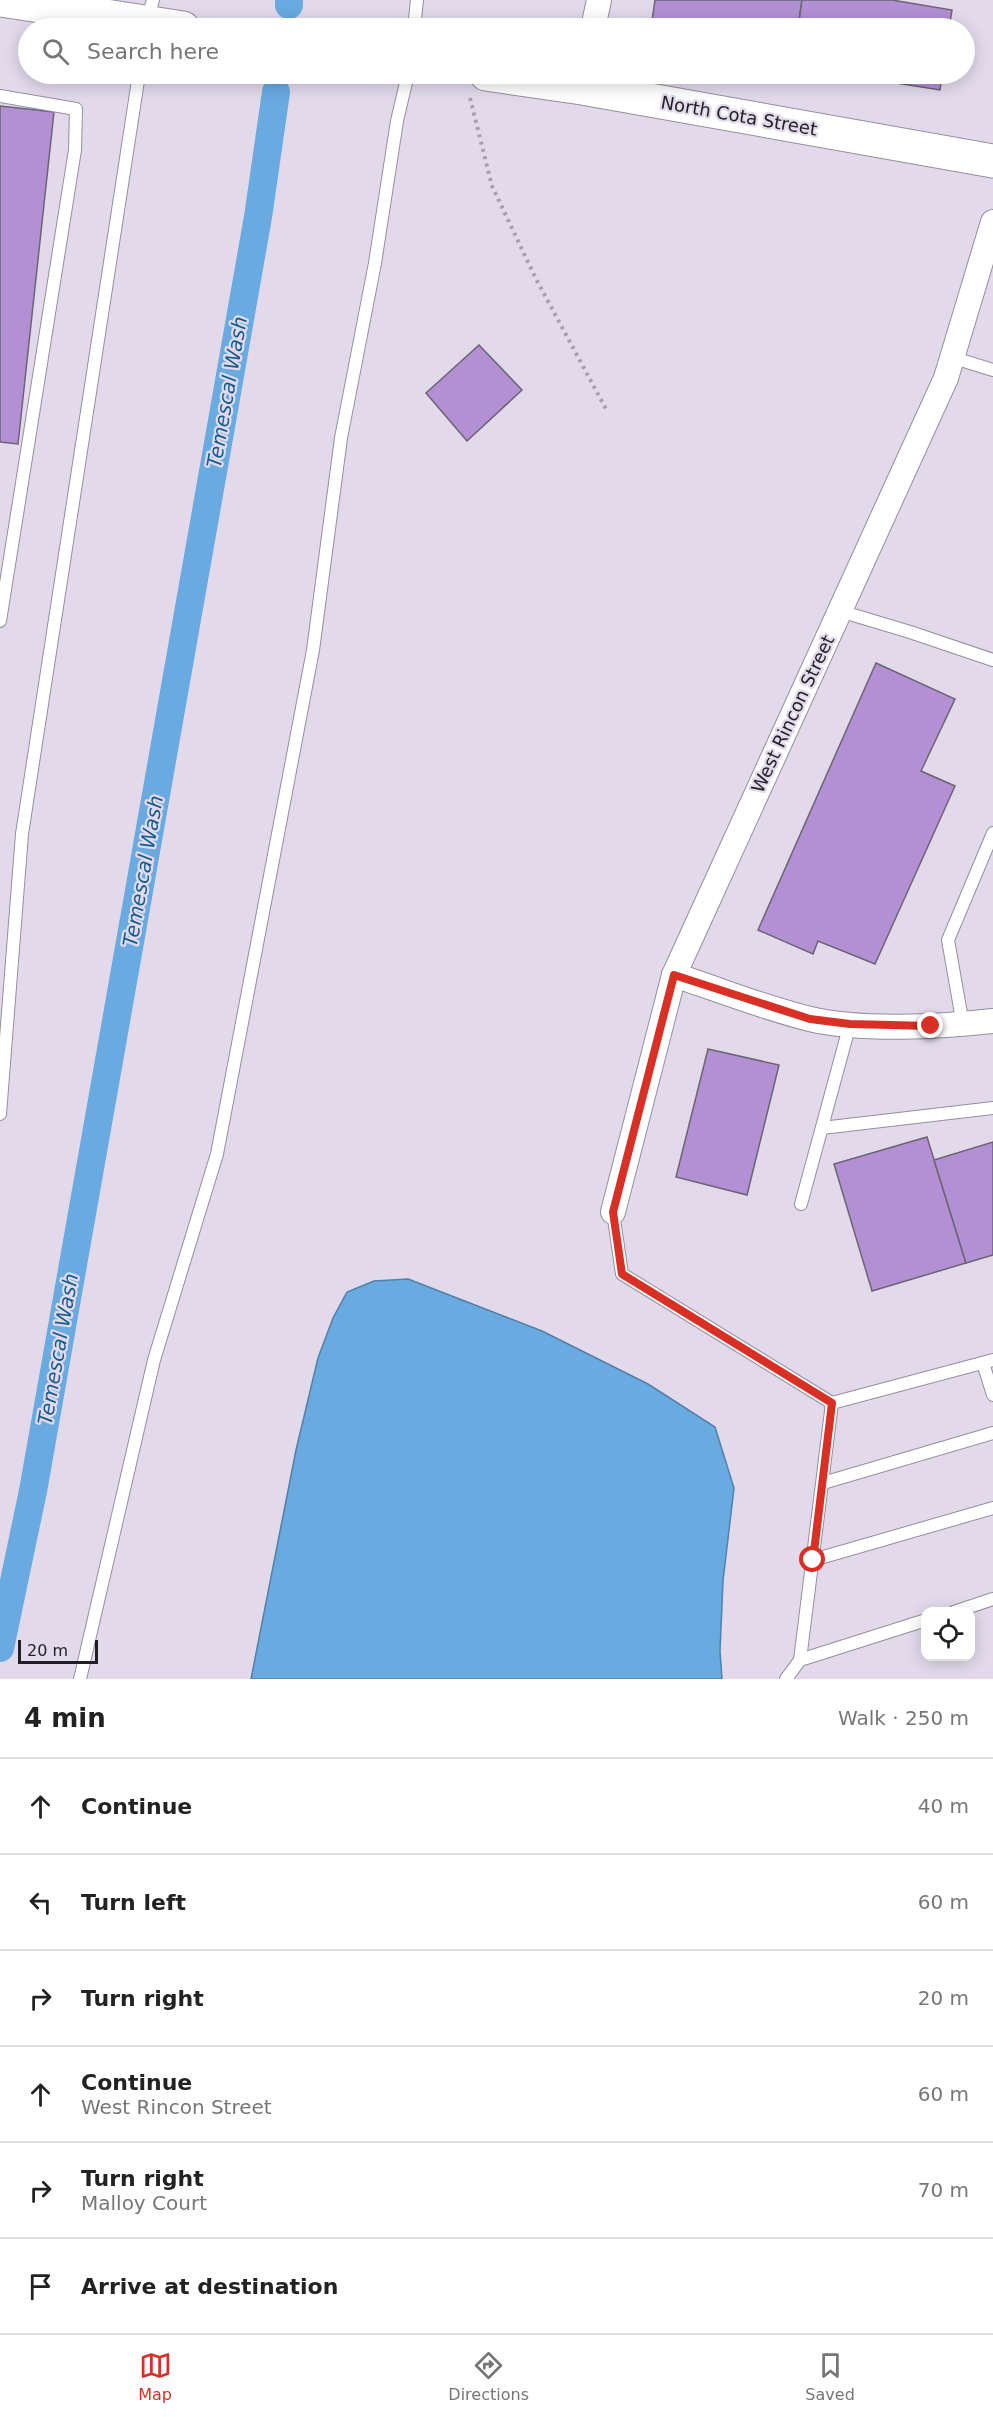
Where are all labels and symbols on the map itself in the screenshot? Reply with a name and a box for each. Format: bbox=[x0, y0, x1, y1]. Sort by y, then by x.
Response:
street label: North Cota Street bbox=[659, 91, 819, 140]
water label: Temescal Wash bbox=[202, 314, 252, 470]
street label: West Rincon Street bbox=[747, 632, 838, 796]
water label: Temescal Wash bbox=[118, 793, 168, 949]
route end bbox=[917, 1012, 943, 1038]
water label: Temescal Wash bbox=[33, 1271, 83, 1427]
route start bbox=[799, 1546, 825, 1572]
scale bar bbox=[18, 1637, 98, 1664]

